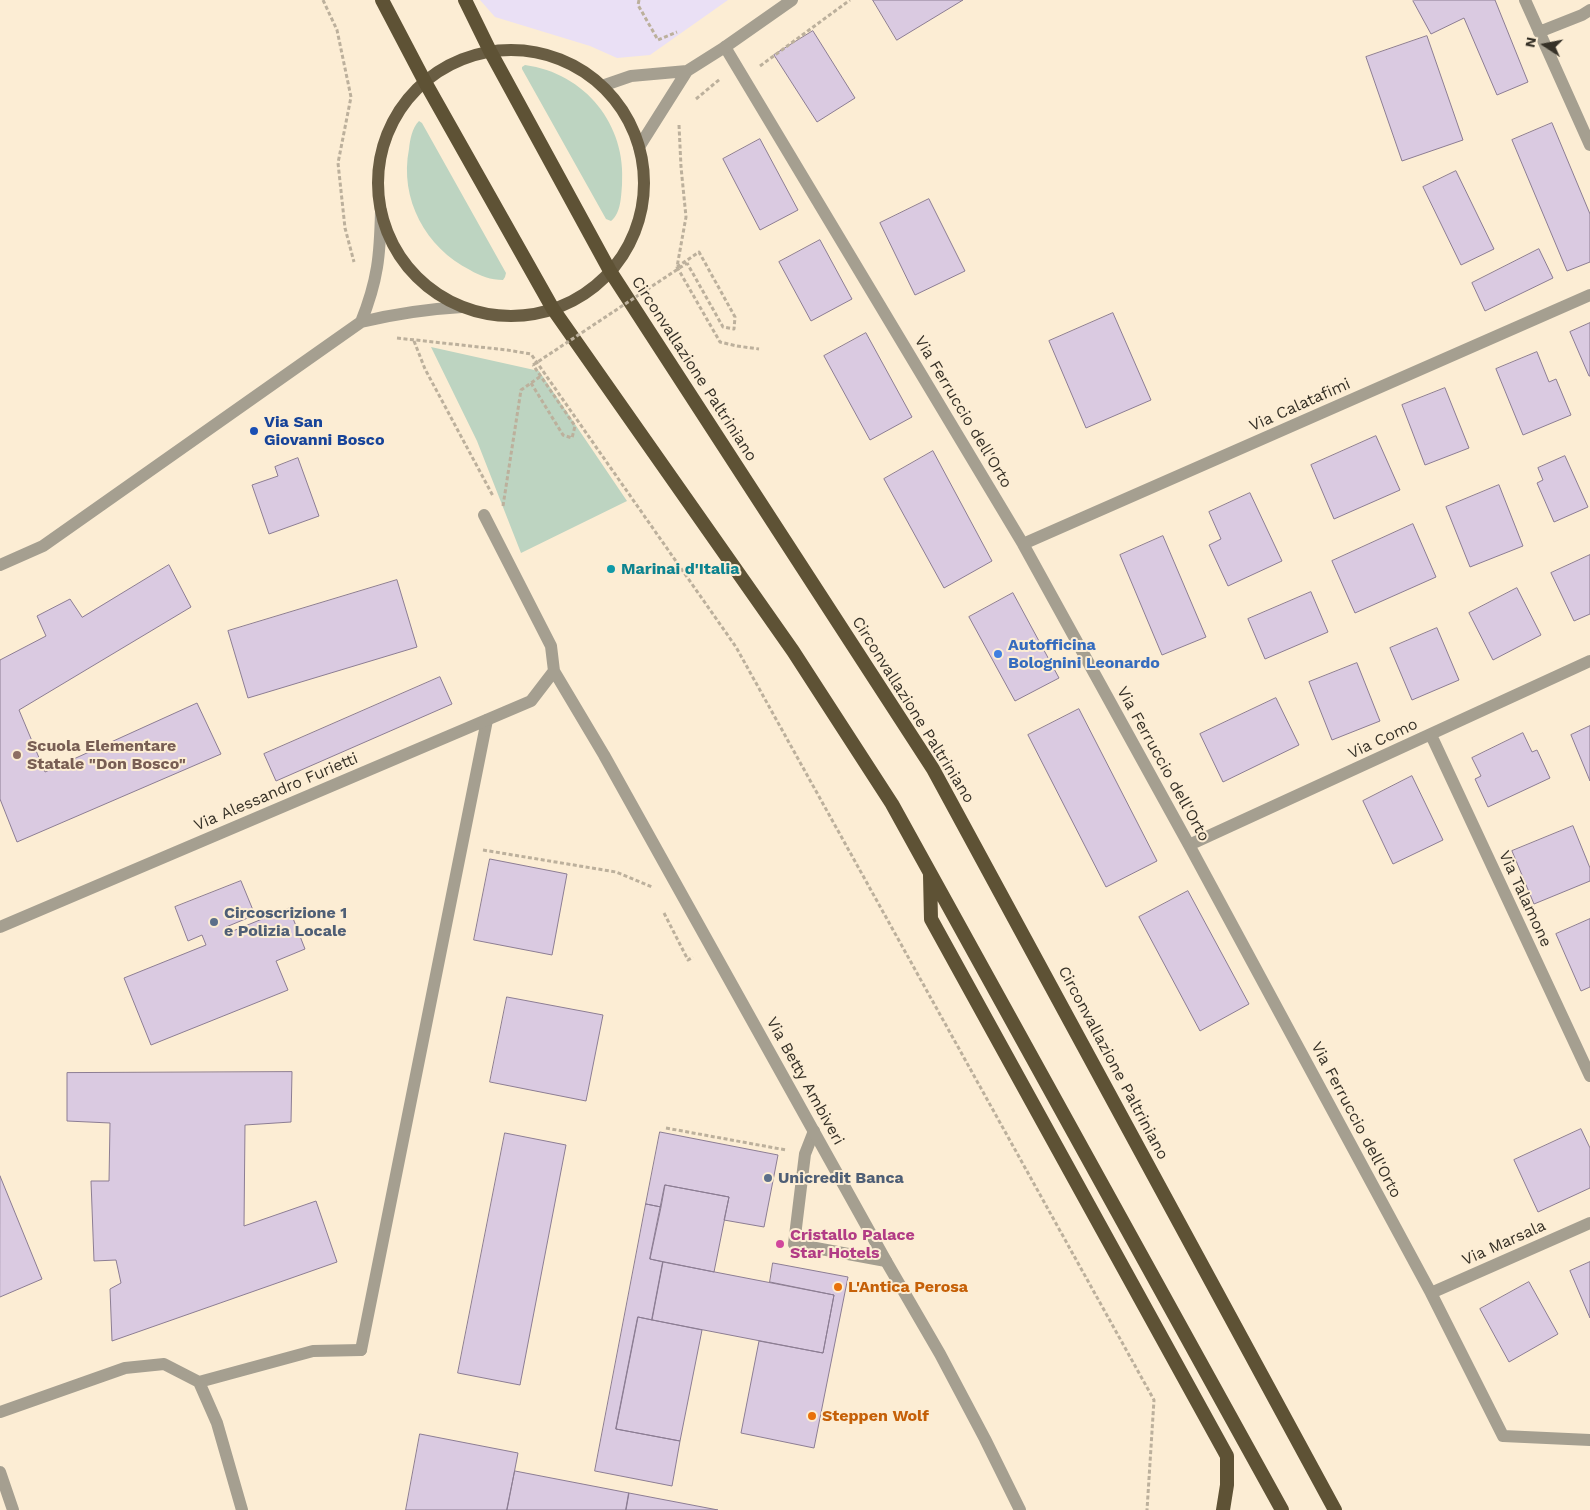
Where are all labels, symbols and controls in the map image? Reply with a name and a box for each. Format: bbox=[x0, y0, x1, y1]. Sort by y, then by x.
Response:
north arrow bbox=[1520, 20, 1570, 70]
text: N bbox=[1521, 36, 1539, 49]
street label: Circonvallazione Paltriniano bbox=[627, 273, 761, 465]
street label: Via Ferruccio dell'Orto bbox=[910, 332, 1016, 492]
street label: Via Calatafimi bbox=[1247, 374, 1353, 436]
place label: Via San Giovanni Bosco bbox=[264, 412, 384, 450]
marker: Via San Giovanni Bosco bbox=[248, 425, 260, 437]
place label: Marinai d'Italia bbox=[621, 559, 739, 579]
marker: Marinai d'Italia bbox=[605, 563, 617, 575]
street label: Circonvallazione Paltriniano bbox=[848, 613, 978, 807]
place label: Autofficina Bolognini Leonardo bbox=[1008, 635, 1160, 673]
marker: Autofficina Bolognini Leonardo bbox=[992, 648, 1004, 660]
street label: Via Ferruccio dell'Orto bbox=[1112, 683, 1214, 845]
street label: Via Como bbox=[1345, 715, 1421, 763]
place label: Scuola Elementare Statale "Don Bosco" bbox=[27, 736, 186, 774]
marker: Scuola Elementare Statale "Don Bosco" bbox=[11, 749, 23, 761]
street label: Via Alessandro Furietti bbox=[191, 749, 361, 835]
street label: Via Talamone bbox=[1494, 848, 1556, 950]
place label: Circoscrizione 1 e Polizia Locale bbox=[224, 903, 347, 941]
marker: Circoscrizione 1 e Polizia Locale bbox=[208, 916, 220, 928]
street label: Circonvallazione Paltriniano bbox=[1054, 963, 1172, 1163]
street label: Via Betty Ambiveri bbox=[762, 1014, 848, 1148]
street label: Via Ferruccio dell'Orto bbox=[1307, 1039, 1405, 1201]
place label: Unicredit Banca bbox=[778, 1168, 904, 1188]
marker: Unicredit Banca bbox=[762, 1172, 774, 1184]
street label: Via Marsala bbox=[1459, 1216, 1549, 1270]
place label: Cristallo Palace Star Hotels bbox=[790, 1225, 915, 1263]
marker: Cristallo Palace Star Hotels bbox=[774, 1238, 786, 1250]
place label: L'Antica Perosa bbox=[848, 1277, 968, 1297]
marker: L'Antica Perosa bbox=[832, 1281, 844, 1293]
place label: Steppen Wolf bbox=[822, 1406, 929, 1426]
marker: Steppen Wolf bbox=[806, 1410, 818, 1422]

